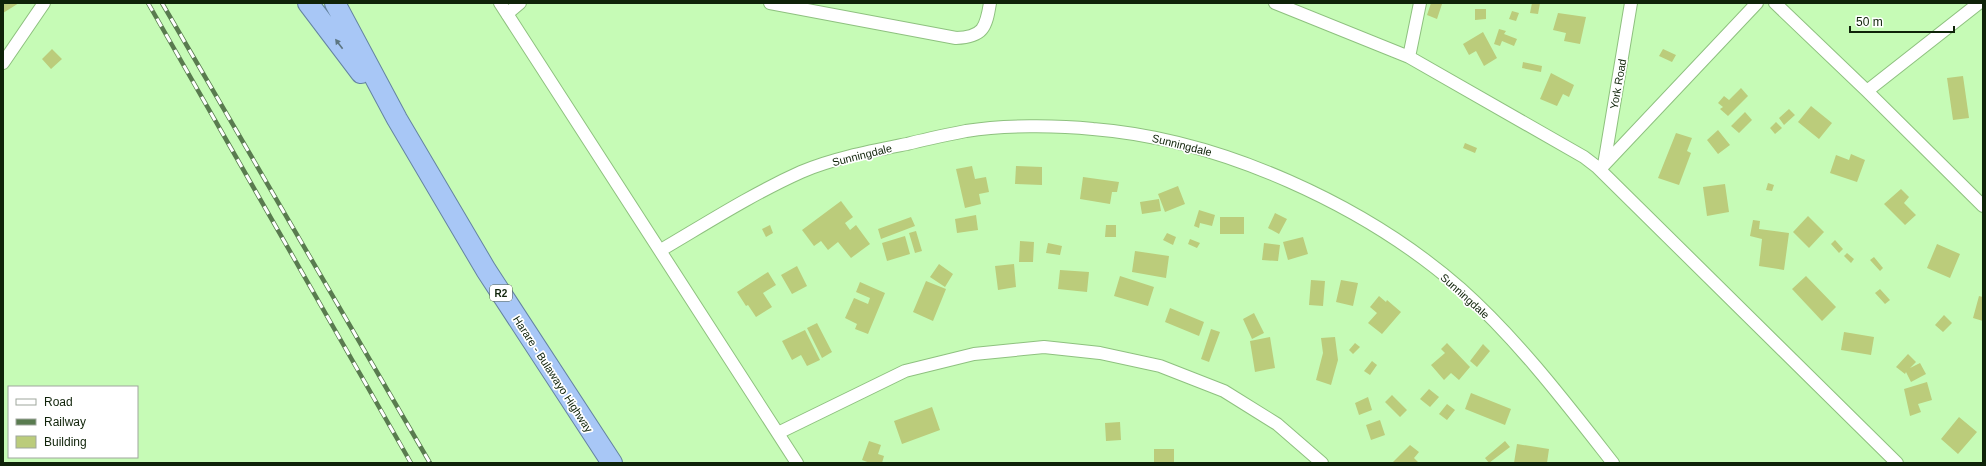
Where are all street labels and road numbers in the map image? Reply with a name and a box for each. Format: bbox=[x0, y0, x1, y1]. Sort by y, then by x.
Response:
street label: York Road bbox=[1608, 58, 1628, 110]
street label: Sunningdale bbox=[1151, 132, 1213, 158]
street label: Sunningdale bbox=[831, 142, 893, 168]
street label: Sunningdale bbox=[1438, 271, 1492, 321]
road number: R2 bbox=[490, 285, 512, 301]
street label: Harare - Bulawayo Highway bbox=[511, 314, 595, 435]

